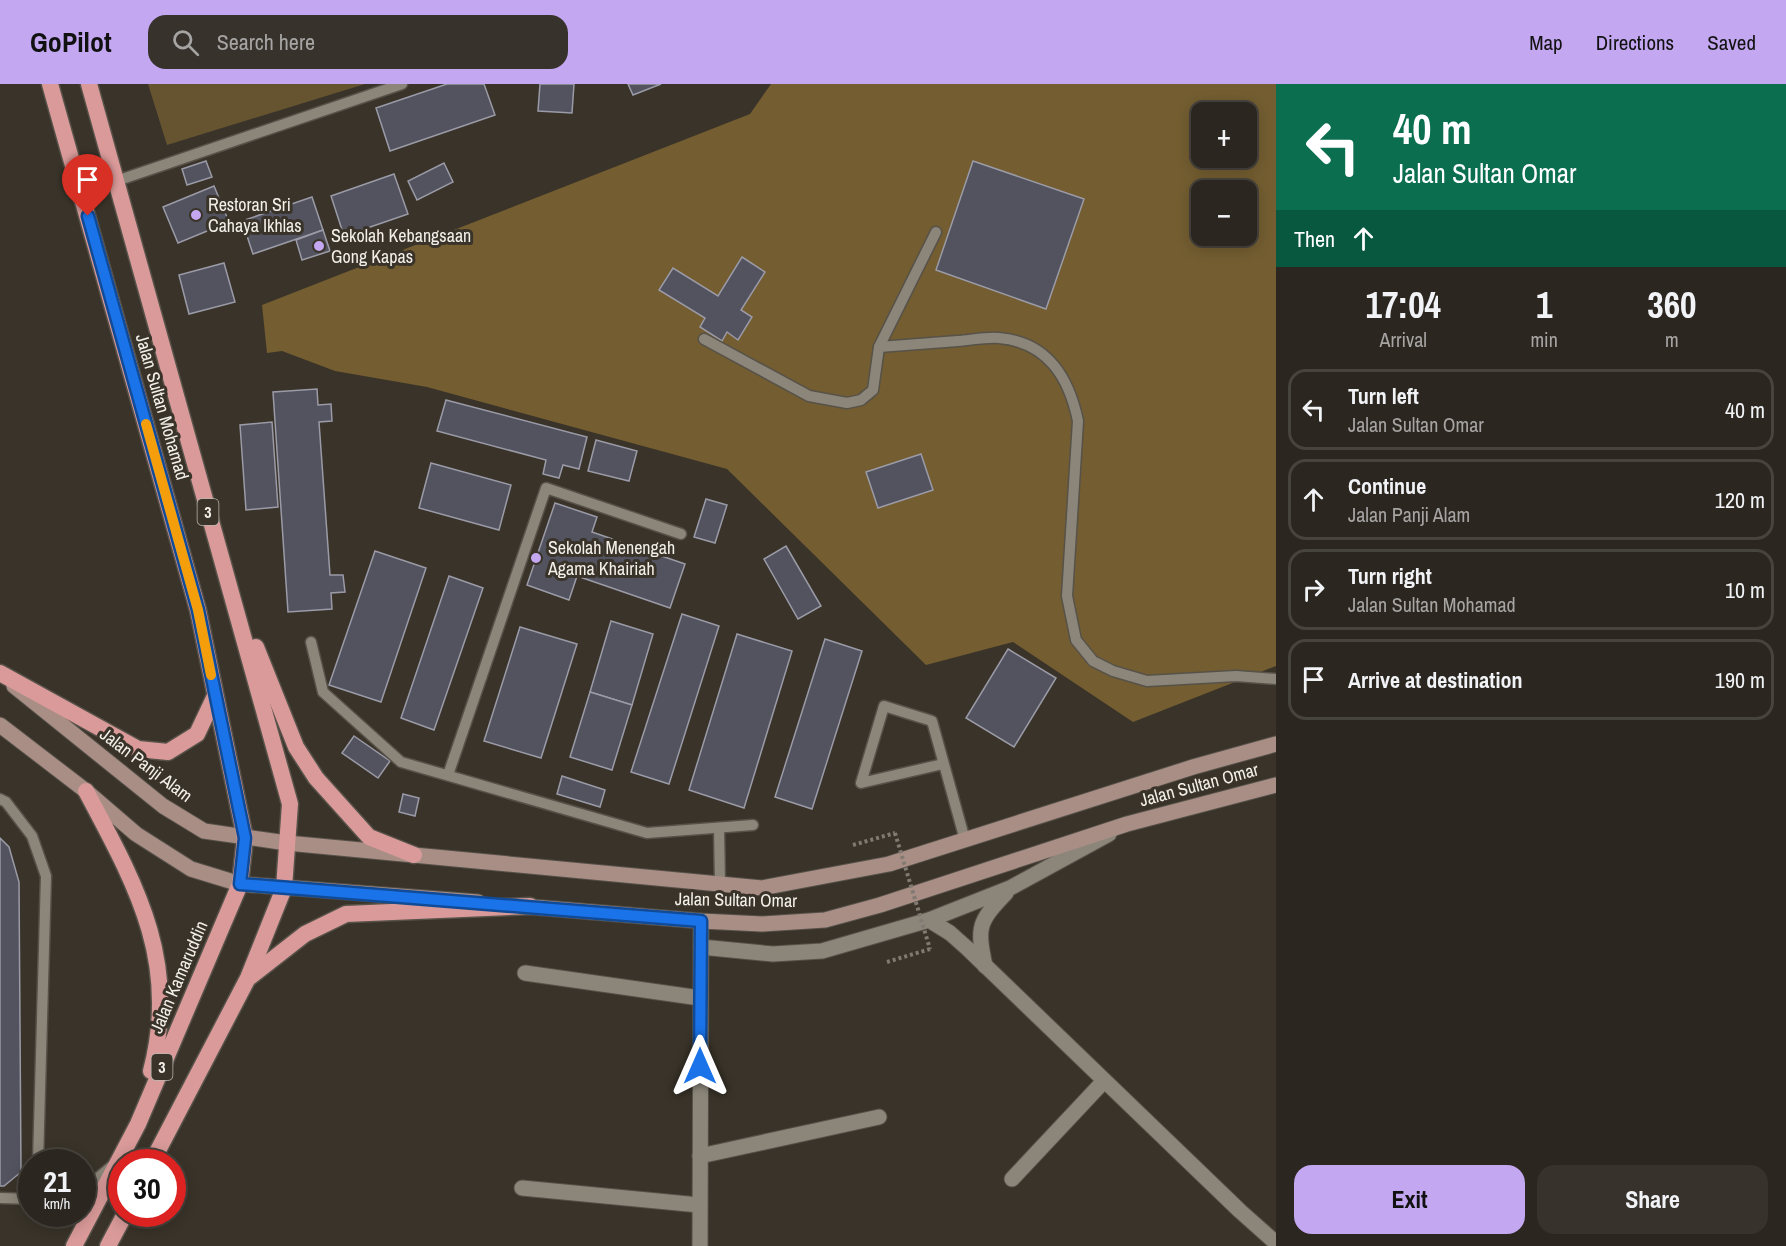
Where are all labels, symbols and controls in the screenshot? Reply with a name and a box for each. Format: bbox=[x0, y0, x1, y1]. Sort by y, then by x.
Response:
search box bbox=[148, 15, 568, 69]
text: GoPilot bbox=[30, 23, 112, 61]
icon: search bbox=[169, 26, 202, 59]
text: Search here bbox=[217, 27, 315, 57]
text: Map bbox=[1529, 28, 1563, 57]
text: Directions bbox=[1596, 28, 1674, 57]
text: Saved bbox=[1707, 28, 1756, 57]
text: 40 m bbox=[1393, 101, 1472, 157]
map controls bbox=[1191, 102, 1257, 246]
button: + bbox=[1191, 102, 1257, 168]
icon: left bbox=[1294, 108, 1372, 186]
pin bbox=[62, 154, 113, 216]
text: Jalan Sultan Omar bbox=[1393, 155, 1576, 191]
icon: arrive bbox=[71, 163, 104, 196]
button: − bbox=[1191, 180, 1257, 246]
place label: Restoran Sri Cahaya Ikhlas bbox=[208, 192, 302, 238]
marker: Restoran Sri Cahaya Ikhlas bbox=[189, 208, 203, 222]
icon: ahead bbox=[1347, 222, 1380, 255]
place label: Sekolah Kebangsaan Gong Kapas bbox=[331, 223, 471, 269]
text: Then bbox=[1294, 224, 1335, 254]
marker: Sekolah Kebangsaan Gong Kapas bbox=[312, 239, 326, 253]
text: 17:04 bbox=[1365, 281, 1441, 329]
text: 1 bbox=[1536, 281, 1552, 329]
text: 360 bbox=[1647, 281, 1697, 329]
text: Arrival bbox=[1380, 326, 1427, 353]
text: min bbox=[1530, 326, 1558, 353]
text: m bbox=[1665, 326, 1679, 353]
street label: Jalan Sultan Mohamad bbox=[130, 331, 195, 483]
text: Turn left bbox=[1348, 381, 1419, 411]
icon: left bbox=[1297, 393, 1330, 426]
text: 40 m bbox=[1725, 395, 1765, 425]
text: Jalan Sultan Omar bbox=[1348, 411, 1484, 438]
text: Continue bbox=[1348, 471, 1426, 501]
icon: ahead bbox=[1297, 483, 1330, 516]
text: 120 m bbox=[1715, 485, 1765, 515]
road number: 3 bbox=[198, 499, 218, 525]
text: Jalan Panji Alam bbox=[1348, 501, 1470, 528]
place label: Sekolah Menengah Agama Khairiah bbox=[547, 535, 675, 581]
marker: Sekolah Menengah Agama Khairiah bbox=[529, 551, 543, 565]
text: Turn right bbox=[1348, 561, 1432, 591]
icon: right bbox=[1297, 573, 1330, 606]
text: 10 m bbox=[1725, 575, 1765, 605]
text: Jalan Sultan Mohamad bbox=[1348, 591, 1516, 618]
icon: arrive bbox=[1297, 663, 1330, 696]
text: Arrive at destination bbox=[1348, 665, 1522, 695]
text: 190 m bbox=[1715, 665, 1765, 695]
street label: Jalan Panji Alam bbox=[95, 722, 198, 808]
street label: Jalan Sultan Omar bbox=[1137, 757, 1261, 812]
street label: Jalan Sultan Omar bbox=[675, 886, 797, 913]
street label: Jalan Kamaruddin bbox=[144, 917, 213, 1037]
position arrow bbox=[668, 1034, 732, 1098]
road number: 3 bbox=[152, 1054, 172, 1080]
speed limit sign: 30 bbox=[108, 1149, 186, 1227]
text: 21 bbox=[43, 1161, 71, 1201]
button: Exit bbox=[1294, 1165, 1525, 1234]
button: Share bbox=[1537, 1165, 1768, 1234]
text: km/h bbox=[44, 1193, 70, 1214]

